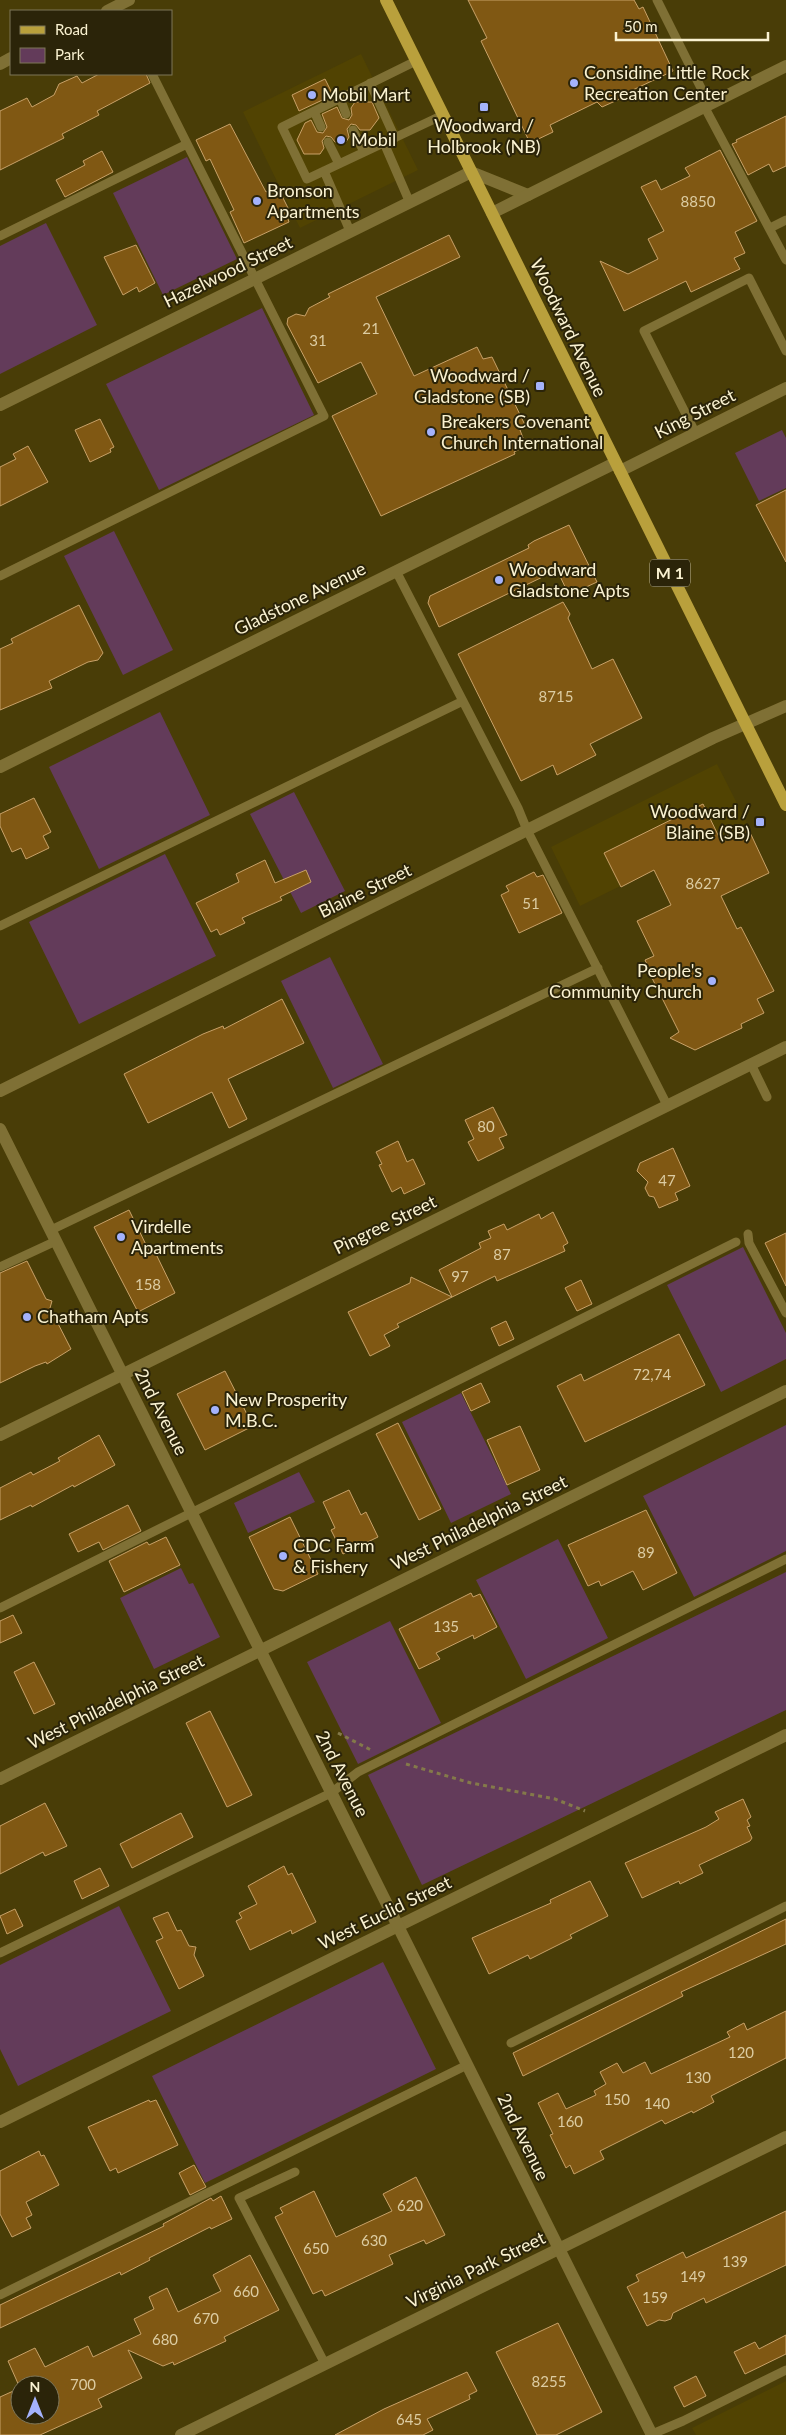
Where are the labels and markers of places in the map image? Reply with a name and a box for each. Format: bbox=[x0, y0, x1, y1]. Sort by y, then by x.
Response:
place label: Considine Little Rock Recreation Center bbox=[584, 61, 750, 104]
marker: Considine Little Rock Recreation Center bbox=[568, 77, 580, 89]
place label: Mobil Mart bbox=[322, 83, 411, 105]
marker: Mobil Mart bbox=[306, 89, 318, 101]
marker: Woodward / Holbrook (NB) bbox=[478, 101, 490, 113]
place label: Woodward / Holbrook (NB) bbox=[427, 114, 541, 157]
place label: Mobil bbox=[351, 128, 396, 150]
marker: Mobil bbox=[335, 134, 347, 146]
place label: Bronson Apartments bbox=[267, 179, 360, 222]
marker: Bronson Apartments bbox=[251, 195, 263, 207]
place label: Woodward / Gladstone (SB) bbox=[414, 364, 530, 407]
marker: Woodward / Gladstone (SB) bbox=[534, 380, 546, 392]
place label: Breakers Covenant Church International bbox=[441, 410, 603, 453]
marker: Breakers Covenant Church International bbox=[425, 426, 437, 438]
place label: Woodward Gladstone Apts bbox=[509, 558, 630, 601]
marker: Woodward Gladstone Apts bbox=[493, 574, 505, 586]
place label: Woodward / Blaine (SB) bbox=[650, 800, 750, 843]
marker: Woodward / Blaine (SB) bbox=[754, 816, 766, 828]
place label: People's Community Church bbox=[549, 959, 702, 1002]
marker: People's Community Church bbox=[706, 975, 718, 987]
place label: Virdelle Apartments bbox=[131, 1215, 224, 1258]
marker: Virdelle Apartments bbox=[115, 1231, 127, 1243]
place label: Chatham Apts bbox=[37, 1305, 149, 1327]
marker: Chatham Apts bbox=[21, 1311, 33, 1323]
place label: New Prosperity M.B.C. bbox=[225, 1388, 348, 1431]
marker: New Prosperity M.B.C. bbox=[209, 1404, 221, 1416]
place label: CDC Farm & Fishery bbox=[293, 1534, 375, 1577]
marker: CDC Farm & Fishery bbox=[277, 1550, 289, 1562]

